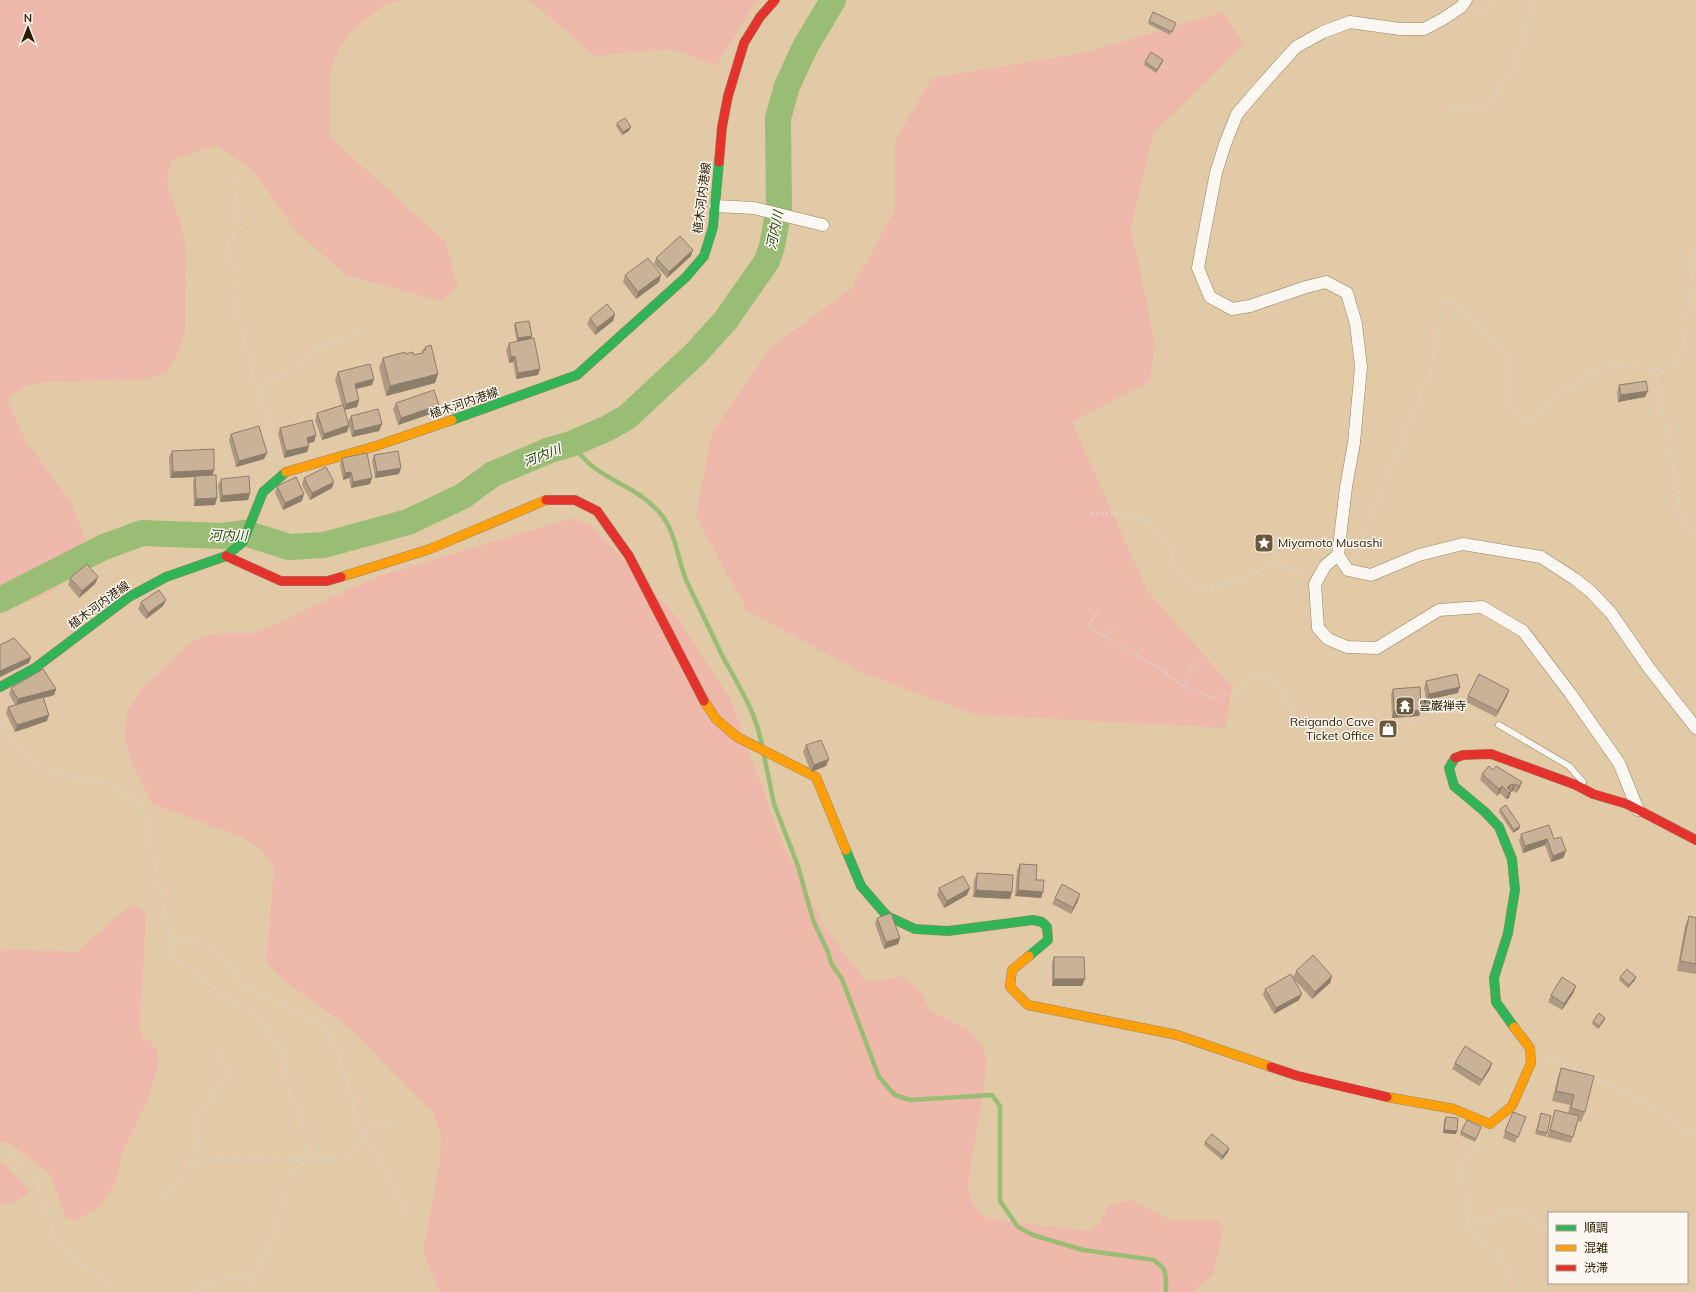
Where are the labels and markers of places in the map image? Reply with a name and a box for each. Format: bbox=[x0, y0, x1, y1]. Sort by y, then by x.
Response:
place icon: Miyamoto Musashi bbox=[1253, 532, 1275, 554]
place label: Miyamoto Musashi bbox=[1278, 535, 1382, 550]
temple icon: 雲巌禅寺 bbox=[1394, 695, 1416, 717]
place label: 雲巌禅寺 bbox=[1419, 698, 1467, 713]
place label: Reigando Cave Ticket Office bbox=[1290, 714, 1374, 743]
shop icon: Reigando Cave Ticket Office bbox=[1377, 718, 1399, 740]

